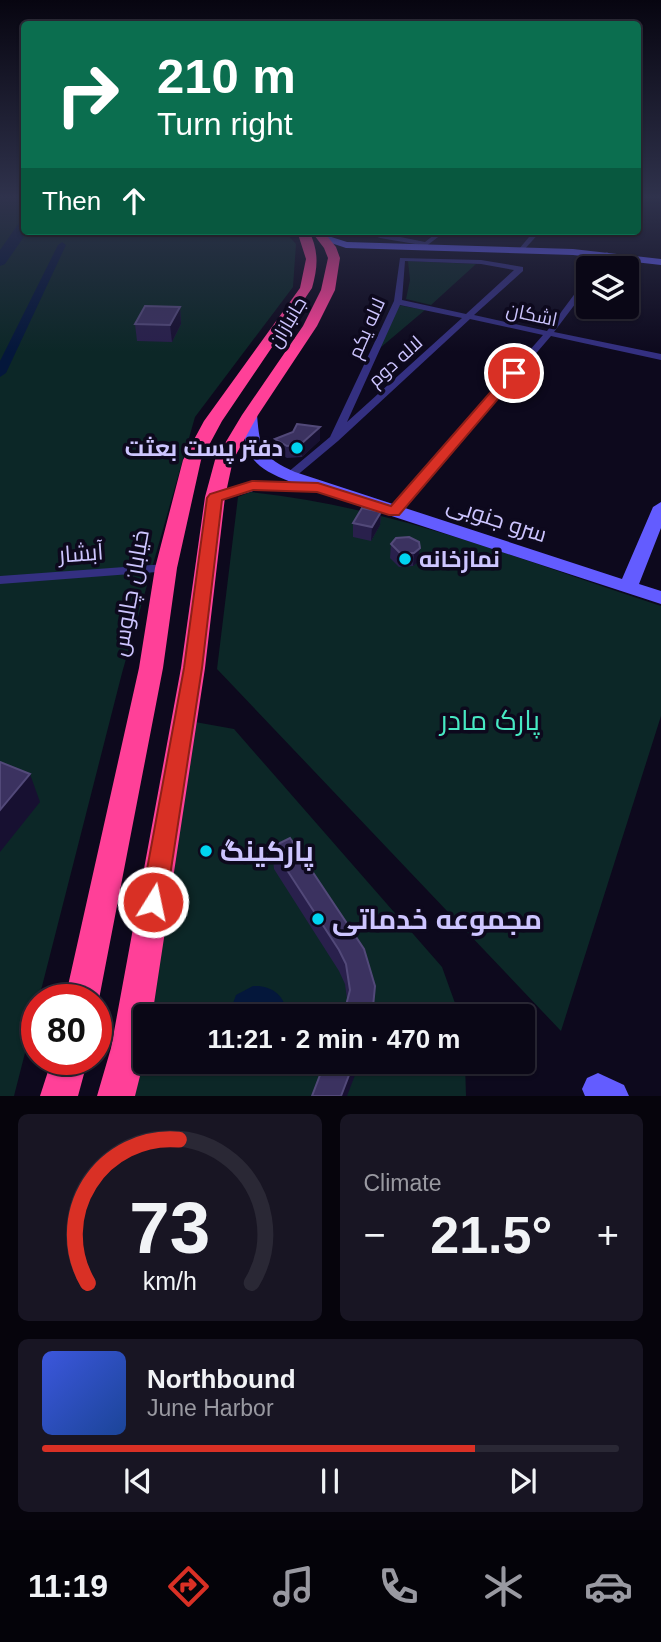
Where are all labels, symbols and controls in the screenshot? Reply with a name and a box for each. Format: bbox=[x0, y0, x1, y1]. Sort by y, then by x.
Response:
icon: right bbox=[42, 49, 133, 140]
text: 210 m bbox=[157, 49, 296, 103]
text: Turn right bbox=[157, 106, 293, 142]
icon: ahead bbox=[115, 182, 153, 220]
text: Then bbox=[42, 186, 101, 216]
map controls bbox=[576, 256, 639, 319]
button: layers bbox=[576, 256, 639, 319]
street label: جانبازان bbox=[264, 293, 311, 352]
street label: لاله یکم bbox=[344, 295, 392, 363]
street label: اشکان bbox=[504, 299, 559, 331]
street label: لاله دوم bbox=[364, 332, 429, 393]
pin bbox=[484, 343, 544, 403]
icon: arrive bbox=[495, 354, 533, 392]
place label: دفتر پست بعثت bbox=[125, 435, 283, 464]
marker: دفتر پست بعثت bbox=[289, 440, 305, 456]
street label: سرو جنوبی bbox=[443, 491, 550, 548]
street label: خیابان چالوس bbox=[106, 528, 156, 659]
street label: آبشار bbox=[56, 538, 104, 568]
place label: نمازخانه bbox=[419, 546, 500, 573]
marker: نمازخانه bbox=[397, 551, 413, 567]
park label: پارک مادر bbox=[438, 705, 540, 739]
place label: پارکینگ bbox=[220, 836, 314, 871]
marker: پارکینگ bbox=[198, 843, 214, 859]
position arrow bbox=[116, 865, 190, 939]
place label: مجموعه خدماتی bbox=[332, 904, 542, 936]
marker: مجموعه خدماتی bbox=[310, 911, 326, 927]
speed limit sign: 80 bbox=[21, 984, 112, 1075]
text: 11:21 · 2 min · 470 m bbox=[208, 1024, 460, 1054]
text: Climate bbox=[364, 1170, 441, 1196]
text: 73 bbox=[129, 1188, 210, 1269]
text: 21.5° bbox=[430, 1206, 552, 1264]
text: − bbox=[364, 1214, 386, 1256]
text: + bbox=[597, 1214, 619, 1256]
text: km/h bbox=[143, 1267, 197, 1295]
text: Northbound bbox=[147, 1364, 296, 1394]
text: June Harbor bbox=[147, 1395, 274, 1421]
icon: previous bbox=[119, 1462, 157, 1500]
icon: pause bbox=[311, 1462, 349, 1500]
icon: next bbox=[504, 1462, 542, 1500]
icon: directions bbox=[164, 1562, 213, 1611]
icon: music bbox=[269, 1562, 318, 1611]
icon: phone bbox=[374, 1562, 423, 1611]
icon: climate bbox=[479, 1562, 528, 1611]
icon: car bbox=[584, 1562, 633, 1611]
text: 11:19 bbox=[28, 1568, 108, 1604]

